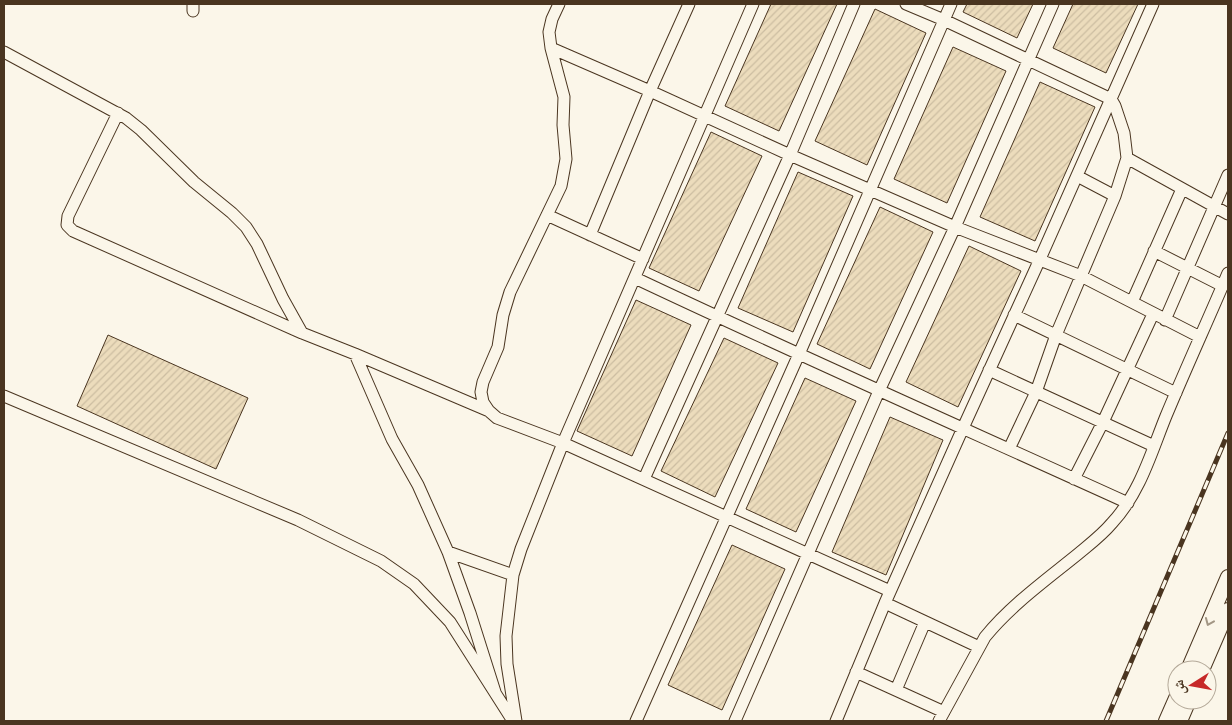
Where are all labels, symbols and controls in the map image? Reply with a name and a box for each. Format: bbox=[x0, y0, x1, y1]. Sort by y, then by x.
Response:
one-way arrow bbox=[1204, 617, 1215, 626]
north arrow bbox=[1167, 660, 1217, 710]
text: ش bbox=[1169, 678, 1189, 696]

